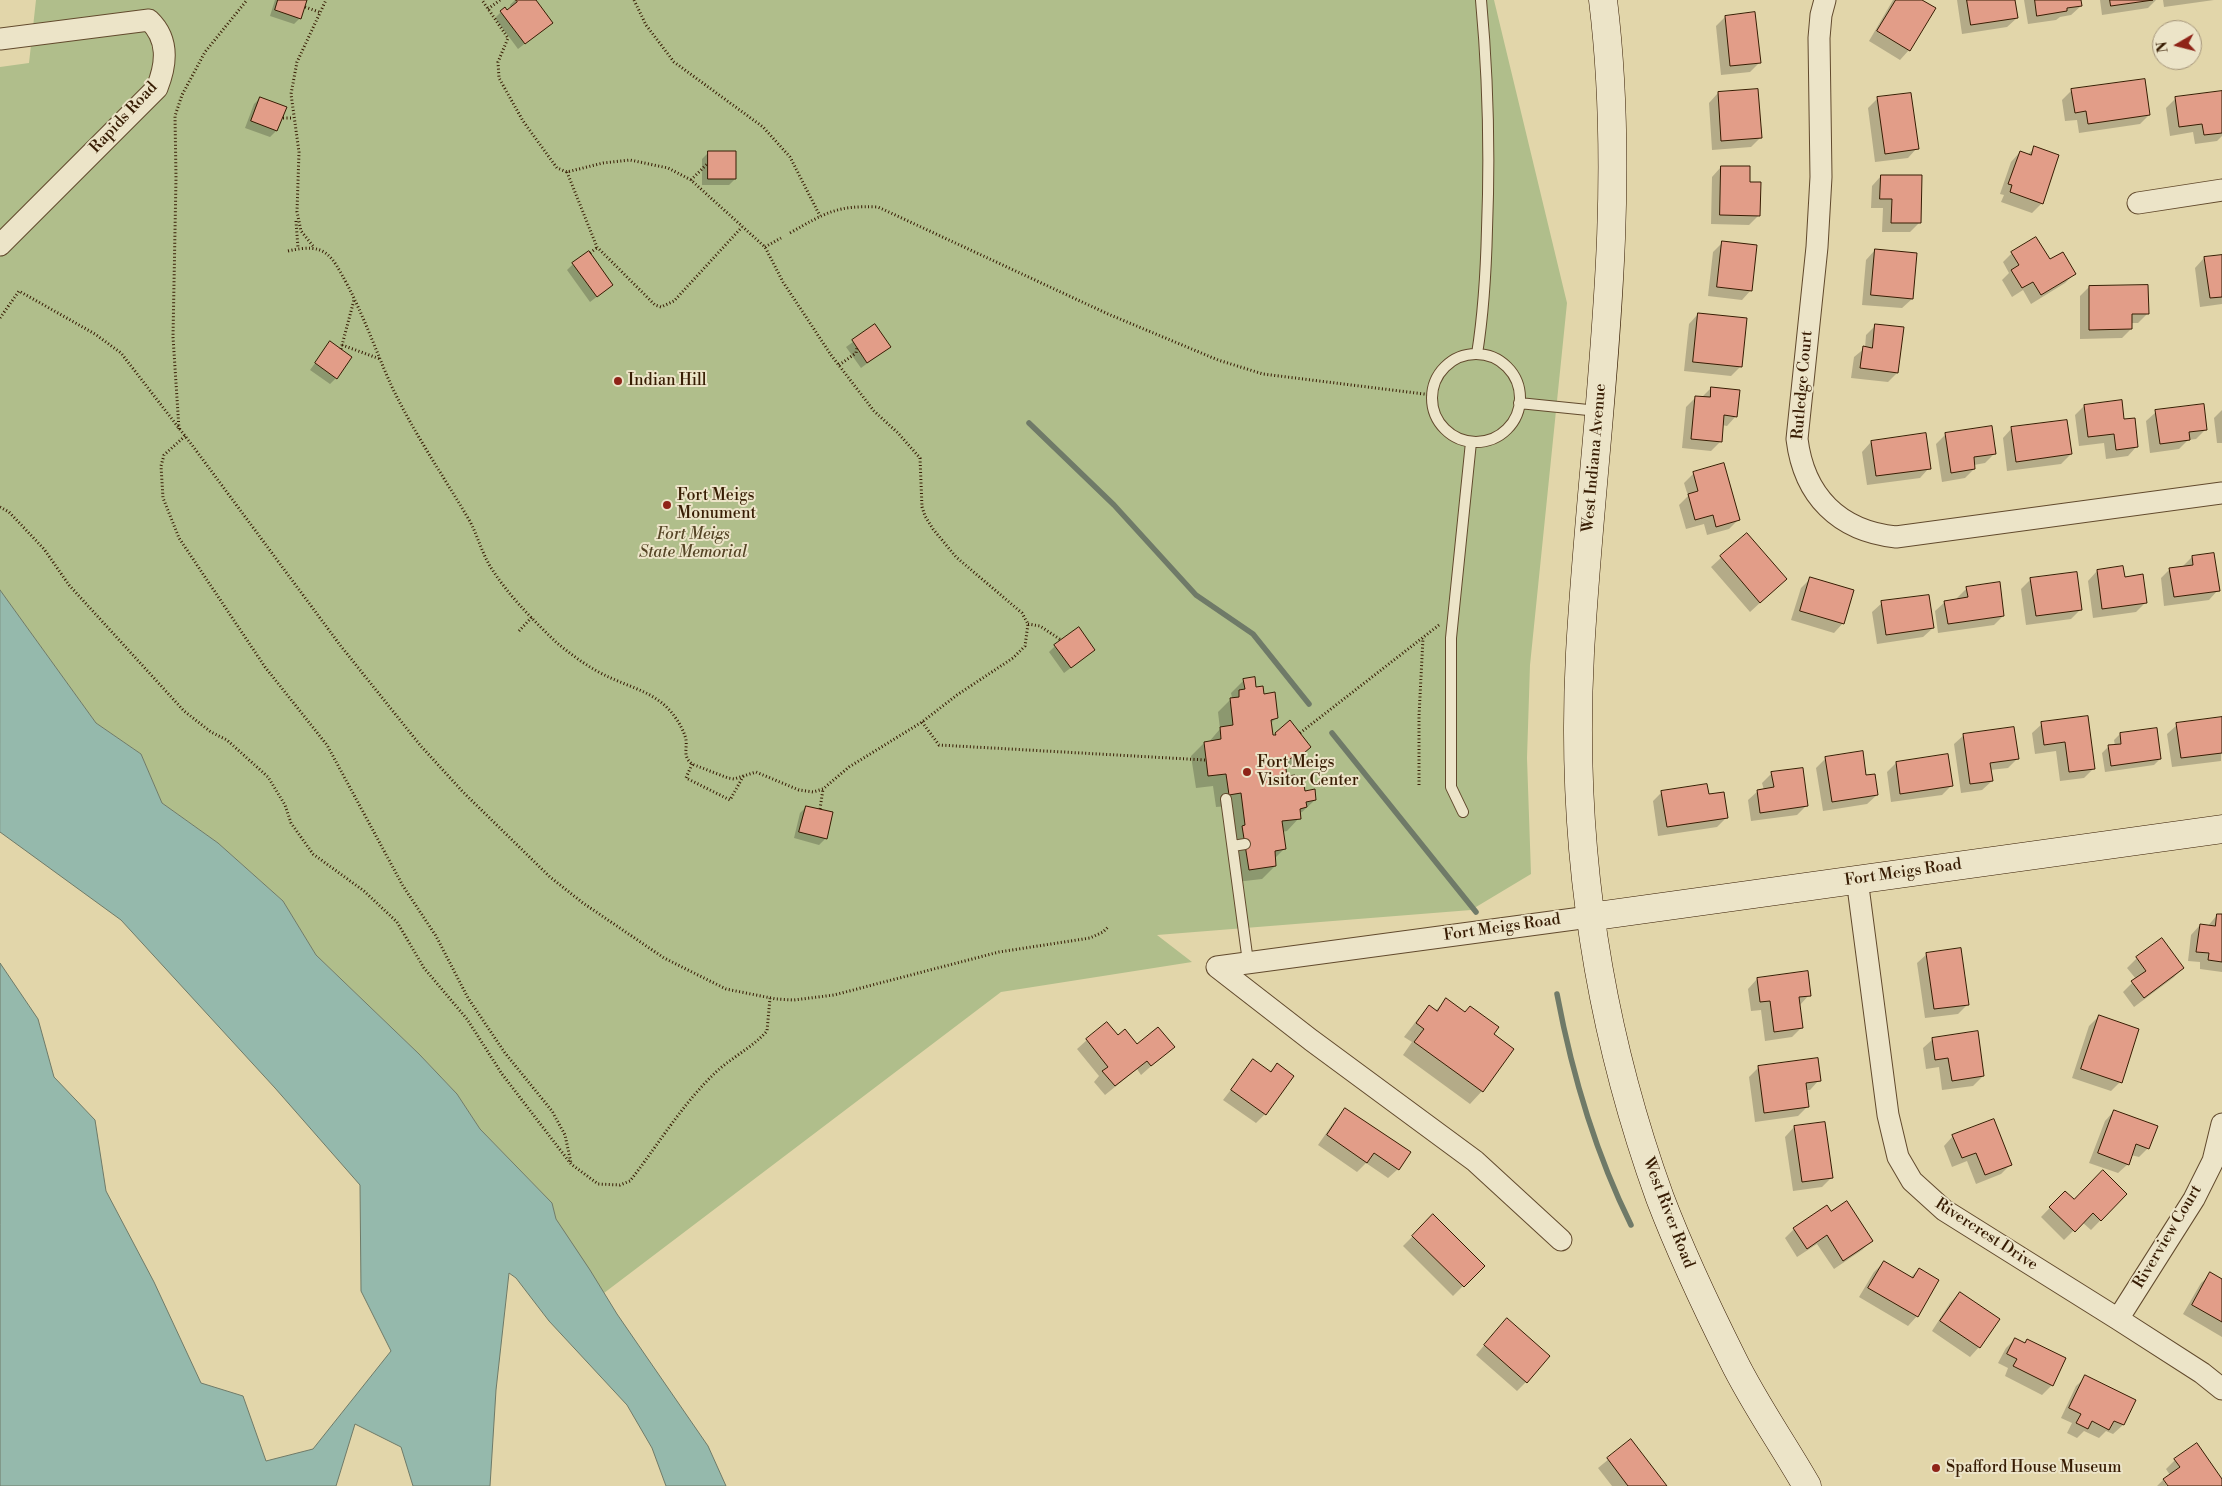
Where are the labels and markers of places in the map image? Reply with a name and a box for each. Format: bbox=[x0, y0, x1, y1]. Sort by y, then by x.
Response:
place label: Indian Hill bbox=[628, 371, 706, 391]
marker: Indian Hill bbox=[612, 375, 624, 387]
place label: Fort Meigs Monument bbox=[677, 486, 756, 524]
marker: Fort Meigs Monument bbox=[661, 499, 673, 511]
place label: Fort Meigs Visitor Center bbox=[1257, 753, 1359, 791]
marker: Fort Meigs Visitor Center bbox=[1241, 766, 1253, 778]
place label: Spafford House Museum bbox=[1946, 1458, 2122, 1478]
marker: Spafford House Museum bbox=[1930, 1462, 1942, 1474]

